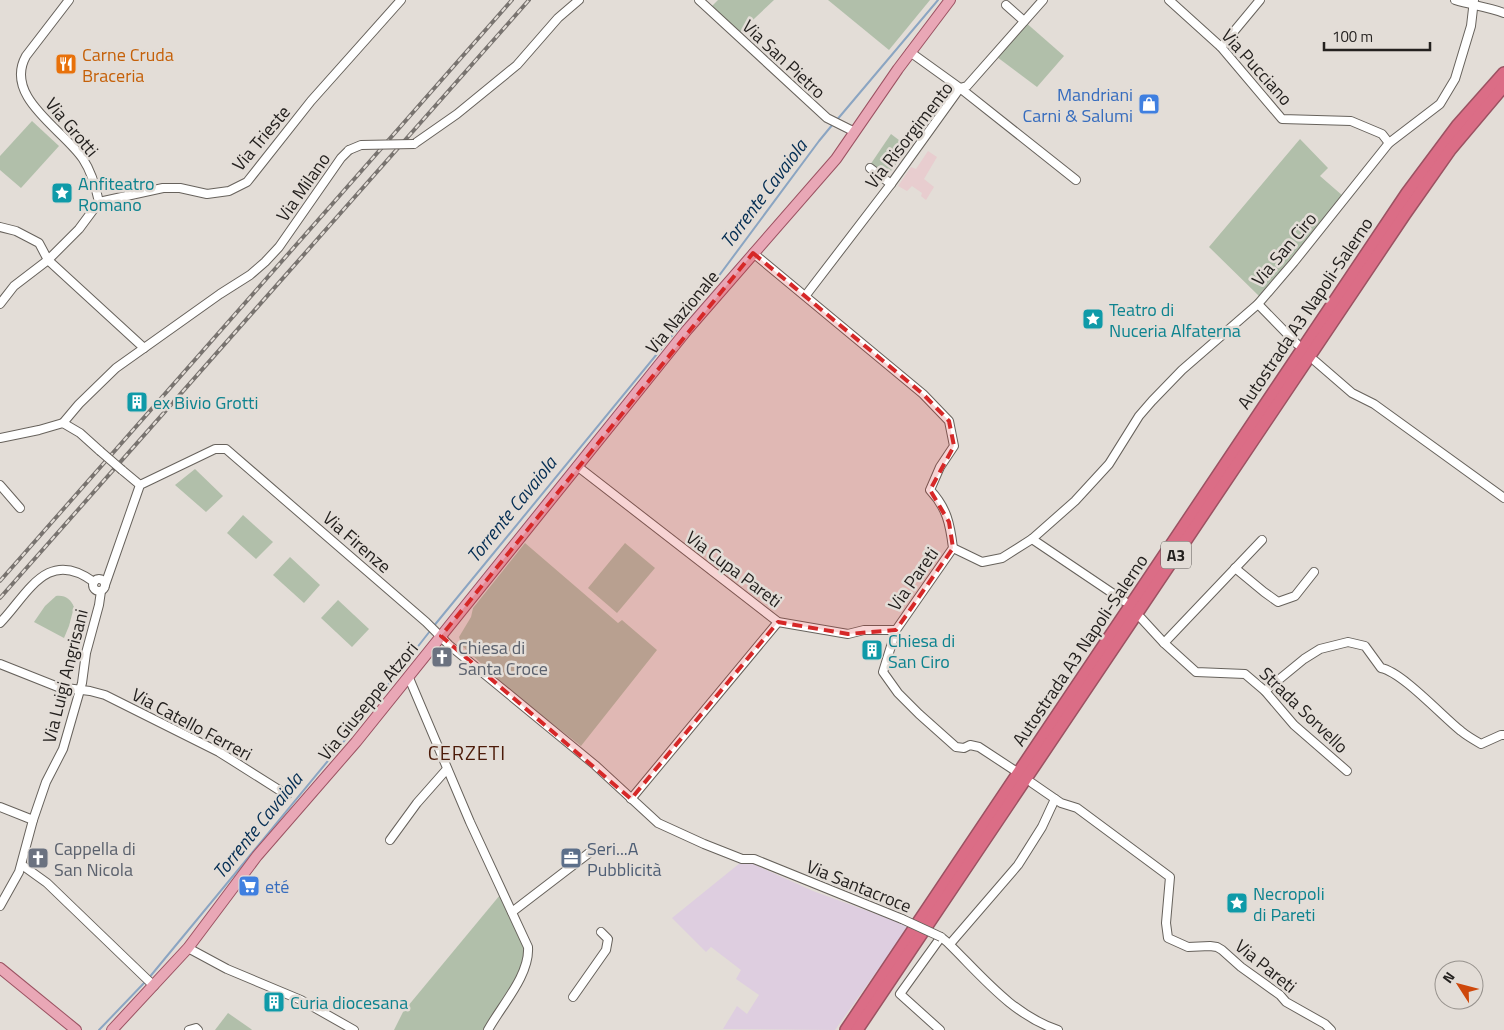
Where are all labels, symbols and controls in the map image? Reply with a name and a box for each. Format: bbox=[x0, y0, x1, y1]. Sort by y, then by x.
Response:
street label: Via San Pietro bbox=[736, 13, 832, 105]
scale bar bbox=[1324, 20, 1430, 52]
street label: Via Pucciano bbox=[1215, 23, 1299, 111]
text: 100 m bbox=[1332, 25, 1373, 48]
place label: Carne Cruda Braceria bbox=[82, 41, 174, 89]
restaurant icon: Carne Cruda Braceria bbox=[54, 52, 78, 76]
street label: Via Risorgimento bbox=[859, 76, 959, 194]
place label: Mandriani Carni & Salumi bbox=[1023, 81, 1133, 129]
street label: Via Grotti bbox=[39, 91, 105, 163]
shop icon: Mandriani Carni & Salumi bbox=[1137, 92, 1161, 116]
street label: Via Trieste bbox=[225, 99, 297, 177]
water label: Torrente Cavaiola bbox=[712, 131, 814, 253]
street label: Via Milano bbox=[269, 147, 337, 227]
place label: Anfiteatro Romano bbox=[78, 170, 155, 218]
place icon: Anfiteatro Romano bbox=[50, 181, 74, 205]
street label: Via San Ciro bbox=[1245, 206, 1323, 292]
street label: Autostrada A3 Napoli-Salerno bbox=[1231, 212, 1379, 414]
street label: Via Nazionale bbox=[639, 264, 725, 360]
place label: Teatro di Nuceria Alfaterna bbox=[1109, 296, 1241, 344]
place icon: Teatro di Nuceria Alfaterna bbox=[1081, 307, 1105, 331]
place label: ex Bivio Grotti bbox=[153, 389, 258, 416]
building icon: ex Bivio Grotti bbox=[125, 390, 149, 414]
water label: Torrente Cavaiola bbox=[459, 448, 564, 568]
street label: Via Firenze bbox=[317, 505, 397, 579]
street label: Via Cupa Pareti bbox=[680, 524, 788, 614]
street label: Via Pareti bbox=[881, 542, 945, 616]
road number: A3 bbox=[1161, 542, 1191, 568]
street label: Autostrada A3 Napoli-Salerno bbox=[1006, 549, 1154, 751]
street label: Via Luigi Angrisani bbox=[35, 606, 95, 746]
place label: Chiesa di San Ciro bbox=[888, 627, 955, 675]
place label: Chiesa di Santa Croce bbox=[458, 634, 548, 682]
street label: Via Giuseppe Atzori bbox=[312, 636, 424, 766]
building icon: Chiesa di San Ciro bbox=[860, 638, 884, 662]
church icon: Chiesa di Santa Croce bbox=[430, 645, 454, 669]
street label: Strada Sorvello bbox=[1253, 660, 1355, 760]
street label: Via Catello Ferreri bbox=[127, 681, 257, 767]
district label: CERZETI bbox=[428, 737, 506, 768]
water label: Torrente Cavaiola bbox=[205, 764, 310, 884]
place label: Cappella di San Nicola bbox=[54, 835, 136, 883]
place label: Seri...A Pubblicità bbox=[587, 835, 661, 883]
church icon: Cappella di San Nicola bbox=[26, 846, 50, 870]
office icon: Seri...A Pubblicità bbox=[559, 846, 583, 870]
street label: Via Santacroce bbox=[802, 853, 916, 919]
place label: eté bbox=[265, 873, 289, 900]
supermarket icon: eté bbox=[237, 874, 261, 898]
place label: Necropoli di Pareti bbox=[1253, 880, 1325, 928]
place icon: Necropoli di Pareti bbox=[1225, 891, 1249, 915]
street label: Via Pareti bbox=[1229, 933, 1303, 999]
north arrow bbox=[1434, 960, 1484, 1010]
text: N bbox=[1437, 967, 1459, 987]
place label: Curia diocesana bbox=[290, 989, 408, 1016]
building icon: Curia diocesana bbox=[262, 990, 286, 1014]

